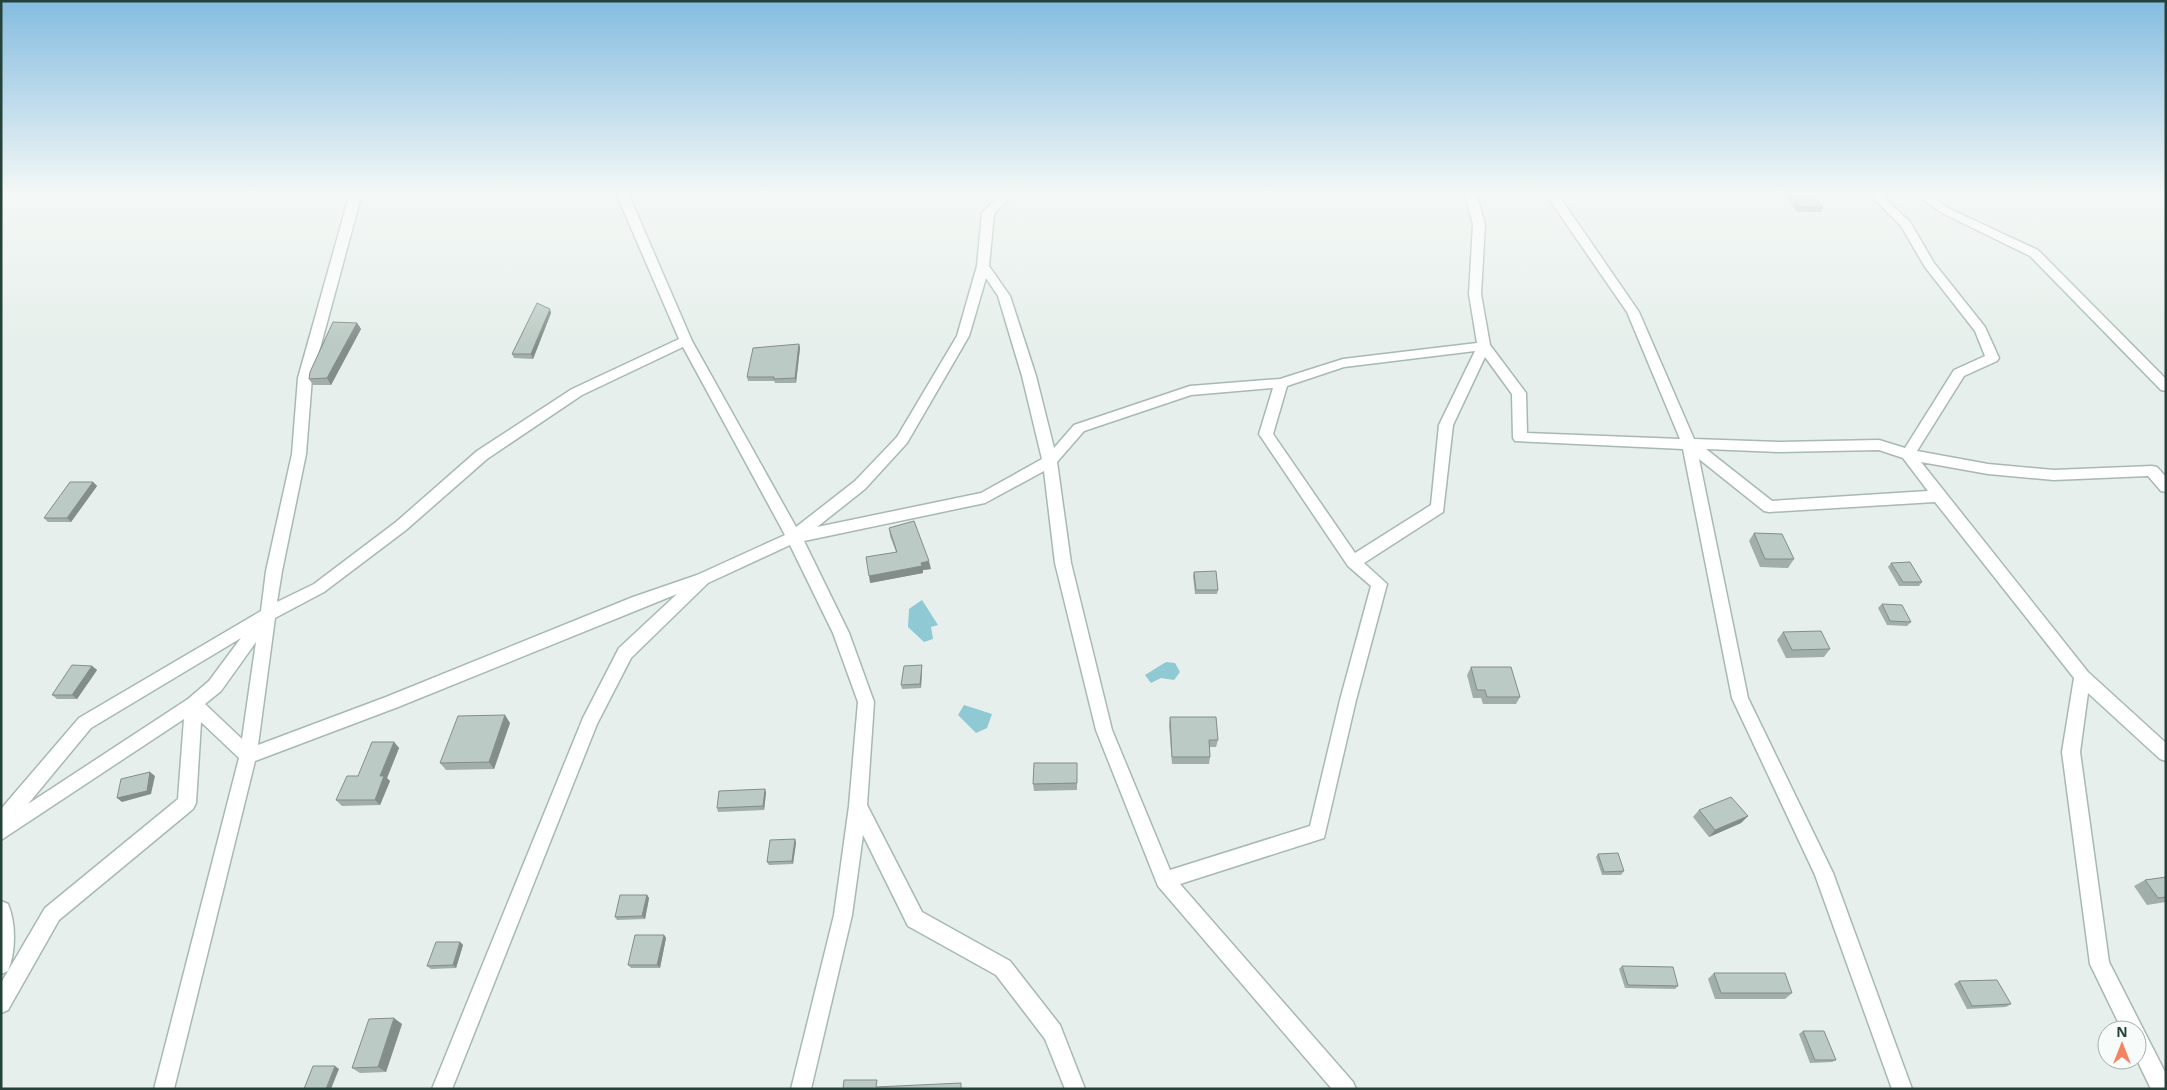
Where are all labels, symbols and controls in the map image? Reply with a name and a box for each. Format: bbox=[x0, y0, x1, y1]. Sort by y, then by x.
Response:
north arrow bbox=[2097, 1020, 2147, 1070]
text: N bbox=[2116, 1022, 2128, 1041]

